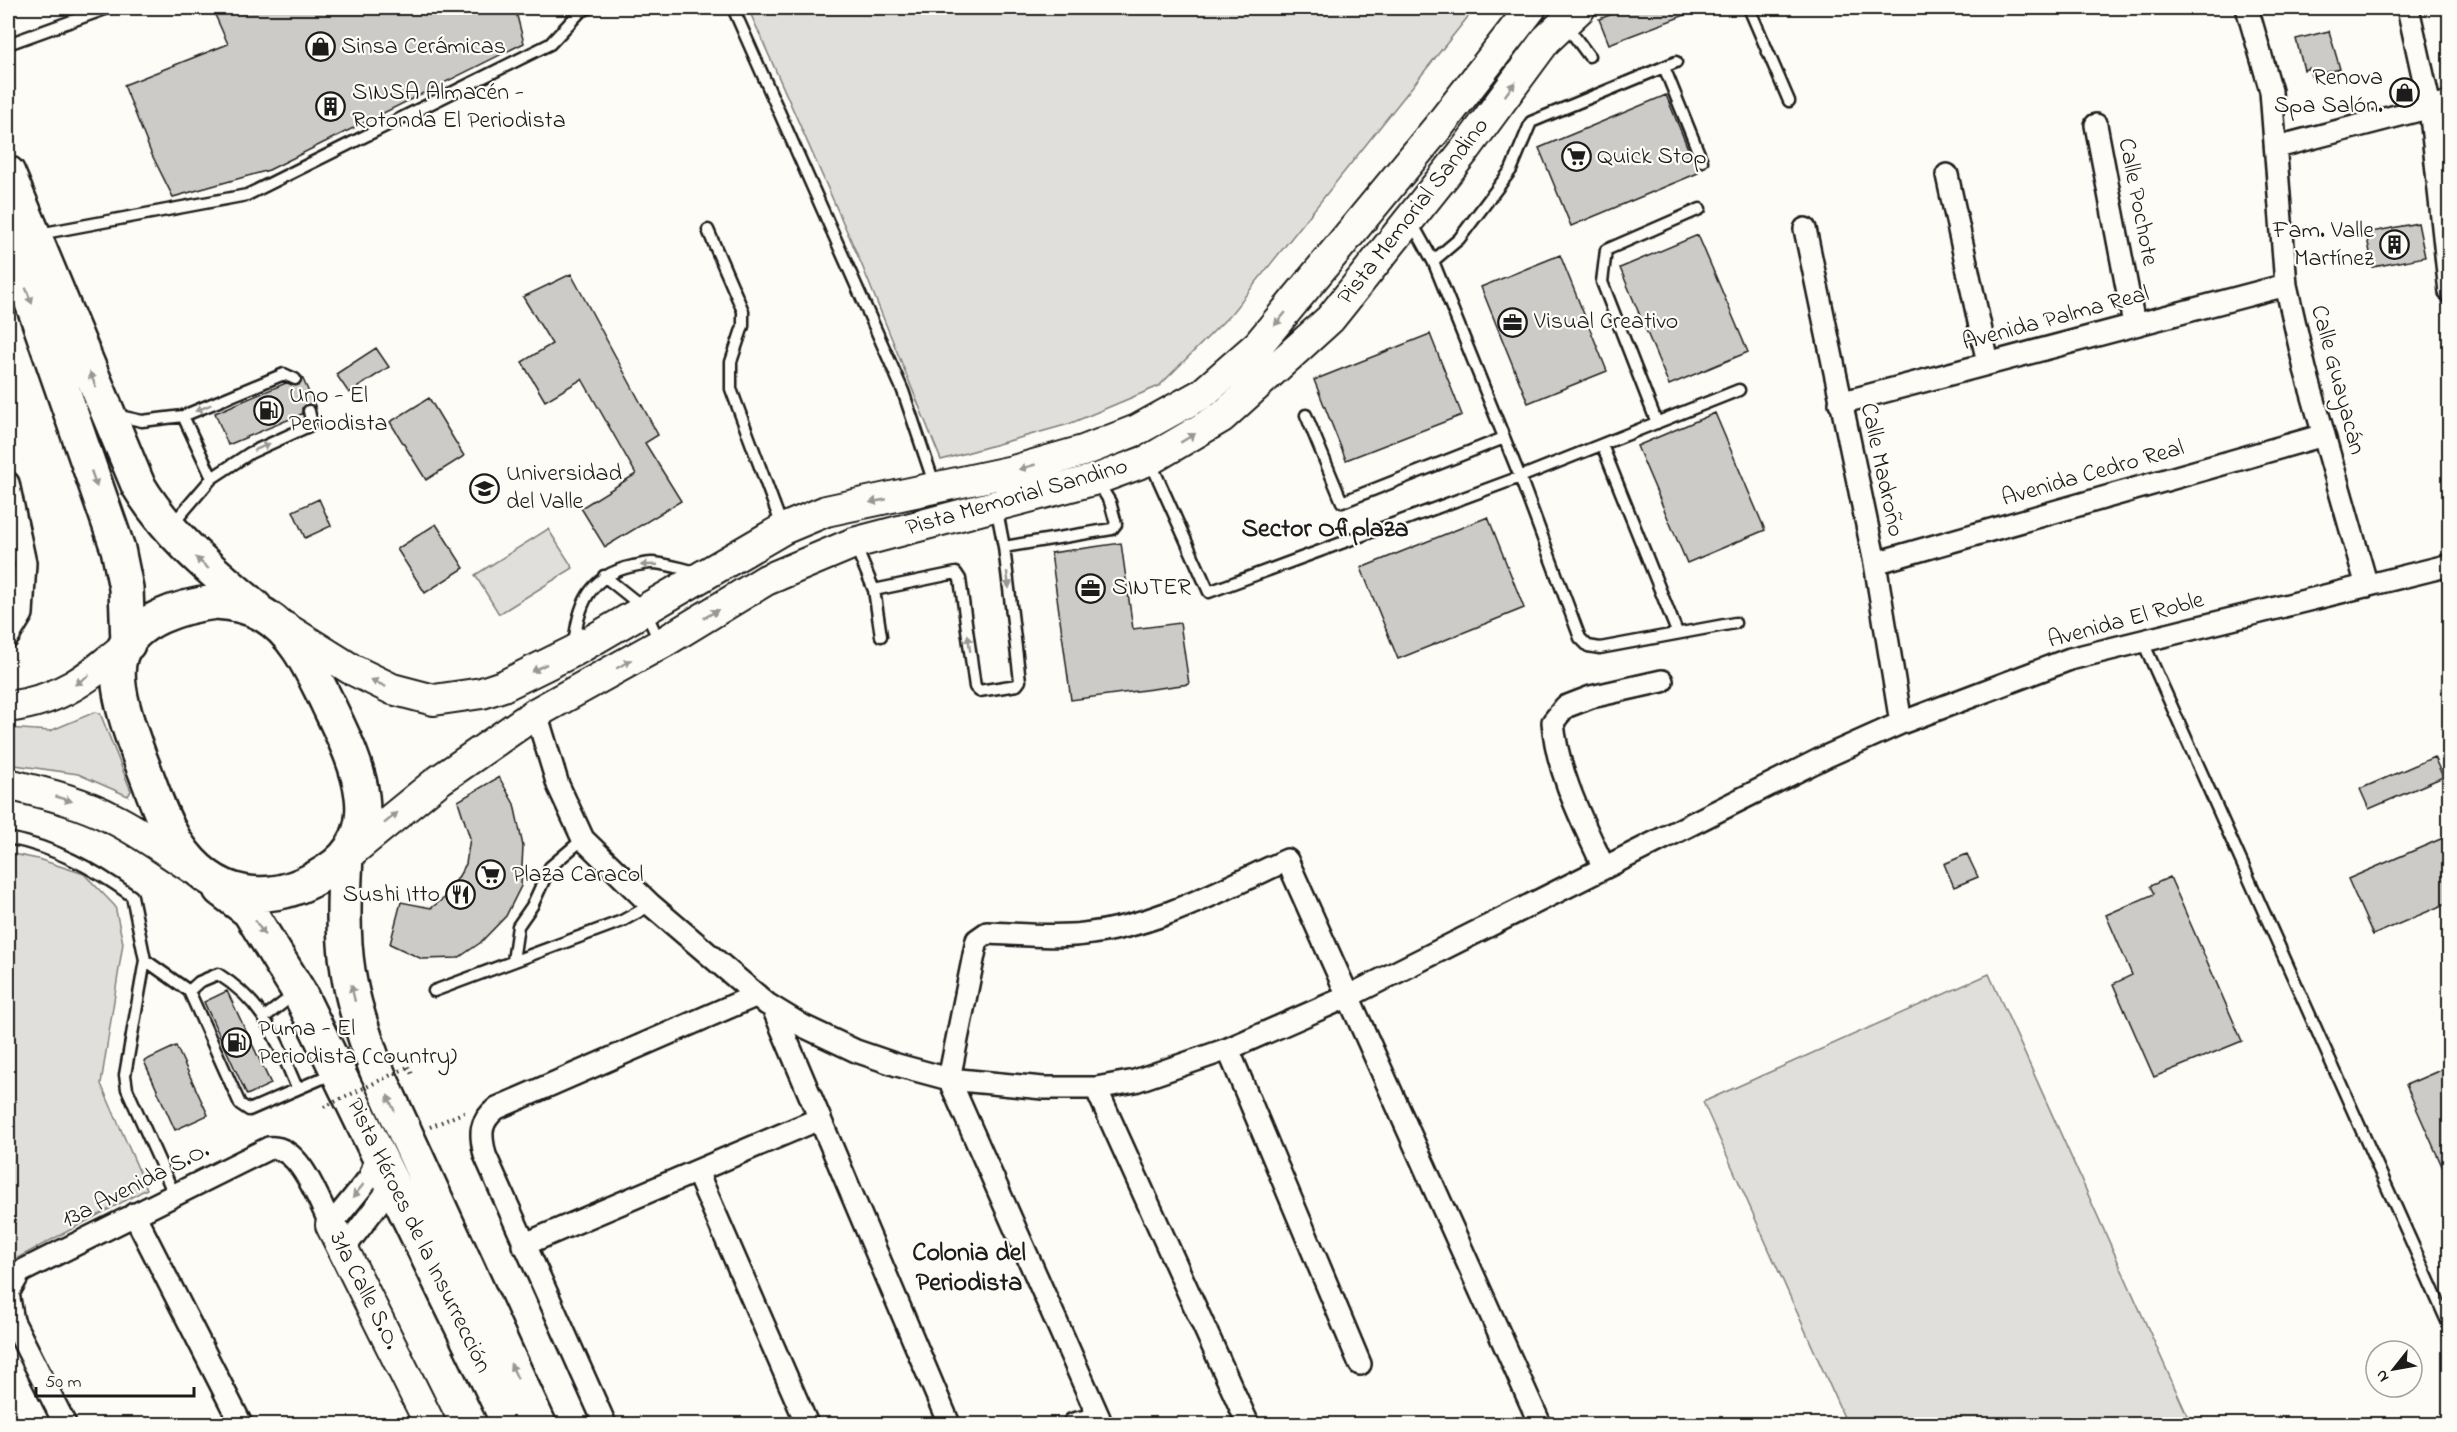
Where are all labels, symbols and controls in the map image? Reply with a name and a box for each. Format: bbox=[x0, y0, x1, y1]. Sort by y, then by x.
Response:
place label: Sinsa Cerámicas bbox=[341, 30, 506, 65]
shop icon: Sinsa Cerámicas bbox=[304, 31, 336, 63]
place label: Renova Spa Salón. bbox=[2274, 61, 2383, 124]
place label: SINSA Almacén - Rotonda El Periodista bbox=[352, 76, 566, 139]
shop icon: Renova Spa Salón. bbox=[2388, 76, 2420, 108]
one-way arrow bbox=[1503, 82, 1515, 97]
building icon: SINSA Almacén - Rotonda El Periodista bbox=[315, 91, 347, 123]
street label: Pista Memorial Sandino bbox=[1330, 111, 1498, 313]
street label: Calle Pochote bbox=[2107, 135, 2167, 269]
place label: Quick Stop bbox=[1597, 140, 1707, 175]
supermarket icon: Quick Stop bbox=[1560, 141, 1592, 173]
place label: Fam. Valle Martínez bbox=[2272, 214, 2375, 277]
building icon: Fam. Valle Martínez bbox=[2379, 229, 2411, 261]
street label: Avenida Palma Real bbox=[1959, 277, 2153, 361]
one-way arrow bbox=[24, 287, 34, 305]
street label: Calle Guayacán bbox=[2299, 301, 2374, 459]
place label: Visual Creativo bbox=[1533, 305, 1678, 340]
office icon: Visual Creativo bbox=[1497, 306, 1529, 338]
one-way arrow bbox=[1274, 311, 1287, 326]
one-way arrow bbox=[88, 371, 98, 389]
place label: Uno - El Periodista bbox=[289, 379, 388, 442]
fuel station icon: Uno - El Periodista bbox=[252, 394, 284, 426]
street label: Calle Madroño bbox=[1850, 400, 1912, 540]
one-way arrow bbox=[194, 404, 212, 413]
street label: Avenida Cedro Real bbox=[1998, 431, 2188, 517]
one-way arrow bbox=[1180, 432, 1196, 443]
one-way arrow bbox=[253, 442, 271, 451]
street label: Pista Memorial Sandino bbox=[902, 450, 1132, 546]
place label: Universidad del Valle bbox=[506, 457, 622, 520]
one-way arrow bbox=[1018, 463, 1036, 472]
one-way arrow bbox=[90, 470, 100, 488]
school or university icon: Universidad del Valle bbox=[469, 472, 501, 504]
one-way arrow bbox=[868, 497, 887, 506]
district label: Sector Ofiplaza bbox=[1241, 511, 1409, 549]
one-way arrow bbox=[195, 557, 210, 570]
one-way arrow bbox=[639, 560, 658, 569]
one-way arrow bbox=[1003, 570, 1013, 589]
place label: SINTER bbox=[1112, 571, 1192, 606]
office icon: SINTER bbox=[1075, 572, 1107, 604]
street label: Avenida El Roble bbox=[2044, 583, 2208, 659]
one-way arrow bbox=[702, 609, 719, 620]
one-way arrow bbox=[964, 633, 973, 652]
one-way arrow bbox=[616, 659, 633, 669]
one-way arrow bbox=[530, 664, 547, 673]
one-way arrow bbox=[74, 674, 90, 685]
one-way arrow bbox=[369, 678, 386, 687]
one-way arrow bbox=[55, 795, 73, 804]
one-way arrow bbox=[383, 812, 399, 825]
place label: Plaza Caracol bbox=[512, 858, 643, 893]
supermarket icon: Plaza Caracol bbox=[475, 859, 507, 891]
place label: Sushi Itto bbox=[343, 878, 440, 913]
restaurant icon: Sushi Itto bbox=[445, 879, 477, 911]
one-way arrow bbox=[255, 920, 266, 936]
one-way arrow bbox=[347, 984, 357, 1003]
place label: Puma - El Periodista (country) bbox=[258, 1012, 457, 1076]
fuel station icon: Puma - El Periodista (country) bbox=[221, 1027, 253, 1059]
street label: Pista Héroes de la Insurrección bbox=[336, 1093, 500, 1379]
one-way arrow bbox=[386, 1094, 396, 1112]
street label: 13a Avenida S.O. bbox=[56, 1134, 216, 1238]
one-way arrow bbox=[353, 1183, 365, 1198]
street label: 31a Calle S.O. bbox=[319, 1226, 409, 1356]
district label: Colonia del Periodista bbox=[912, 1235, 1026, 1303]
north arrow bbox=[2364, 1339, 2424, 1399]
scale bar bbox=[36, 1360, 194, 1398]
one-way arrow bbox=[509, 1362, 519, 1380]
text: N bbox=[2370, 1365, 2396, 1387]
text: 50 m bbox=[45, 1370, 82, 1396]

